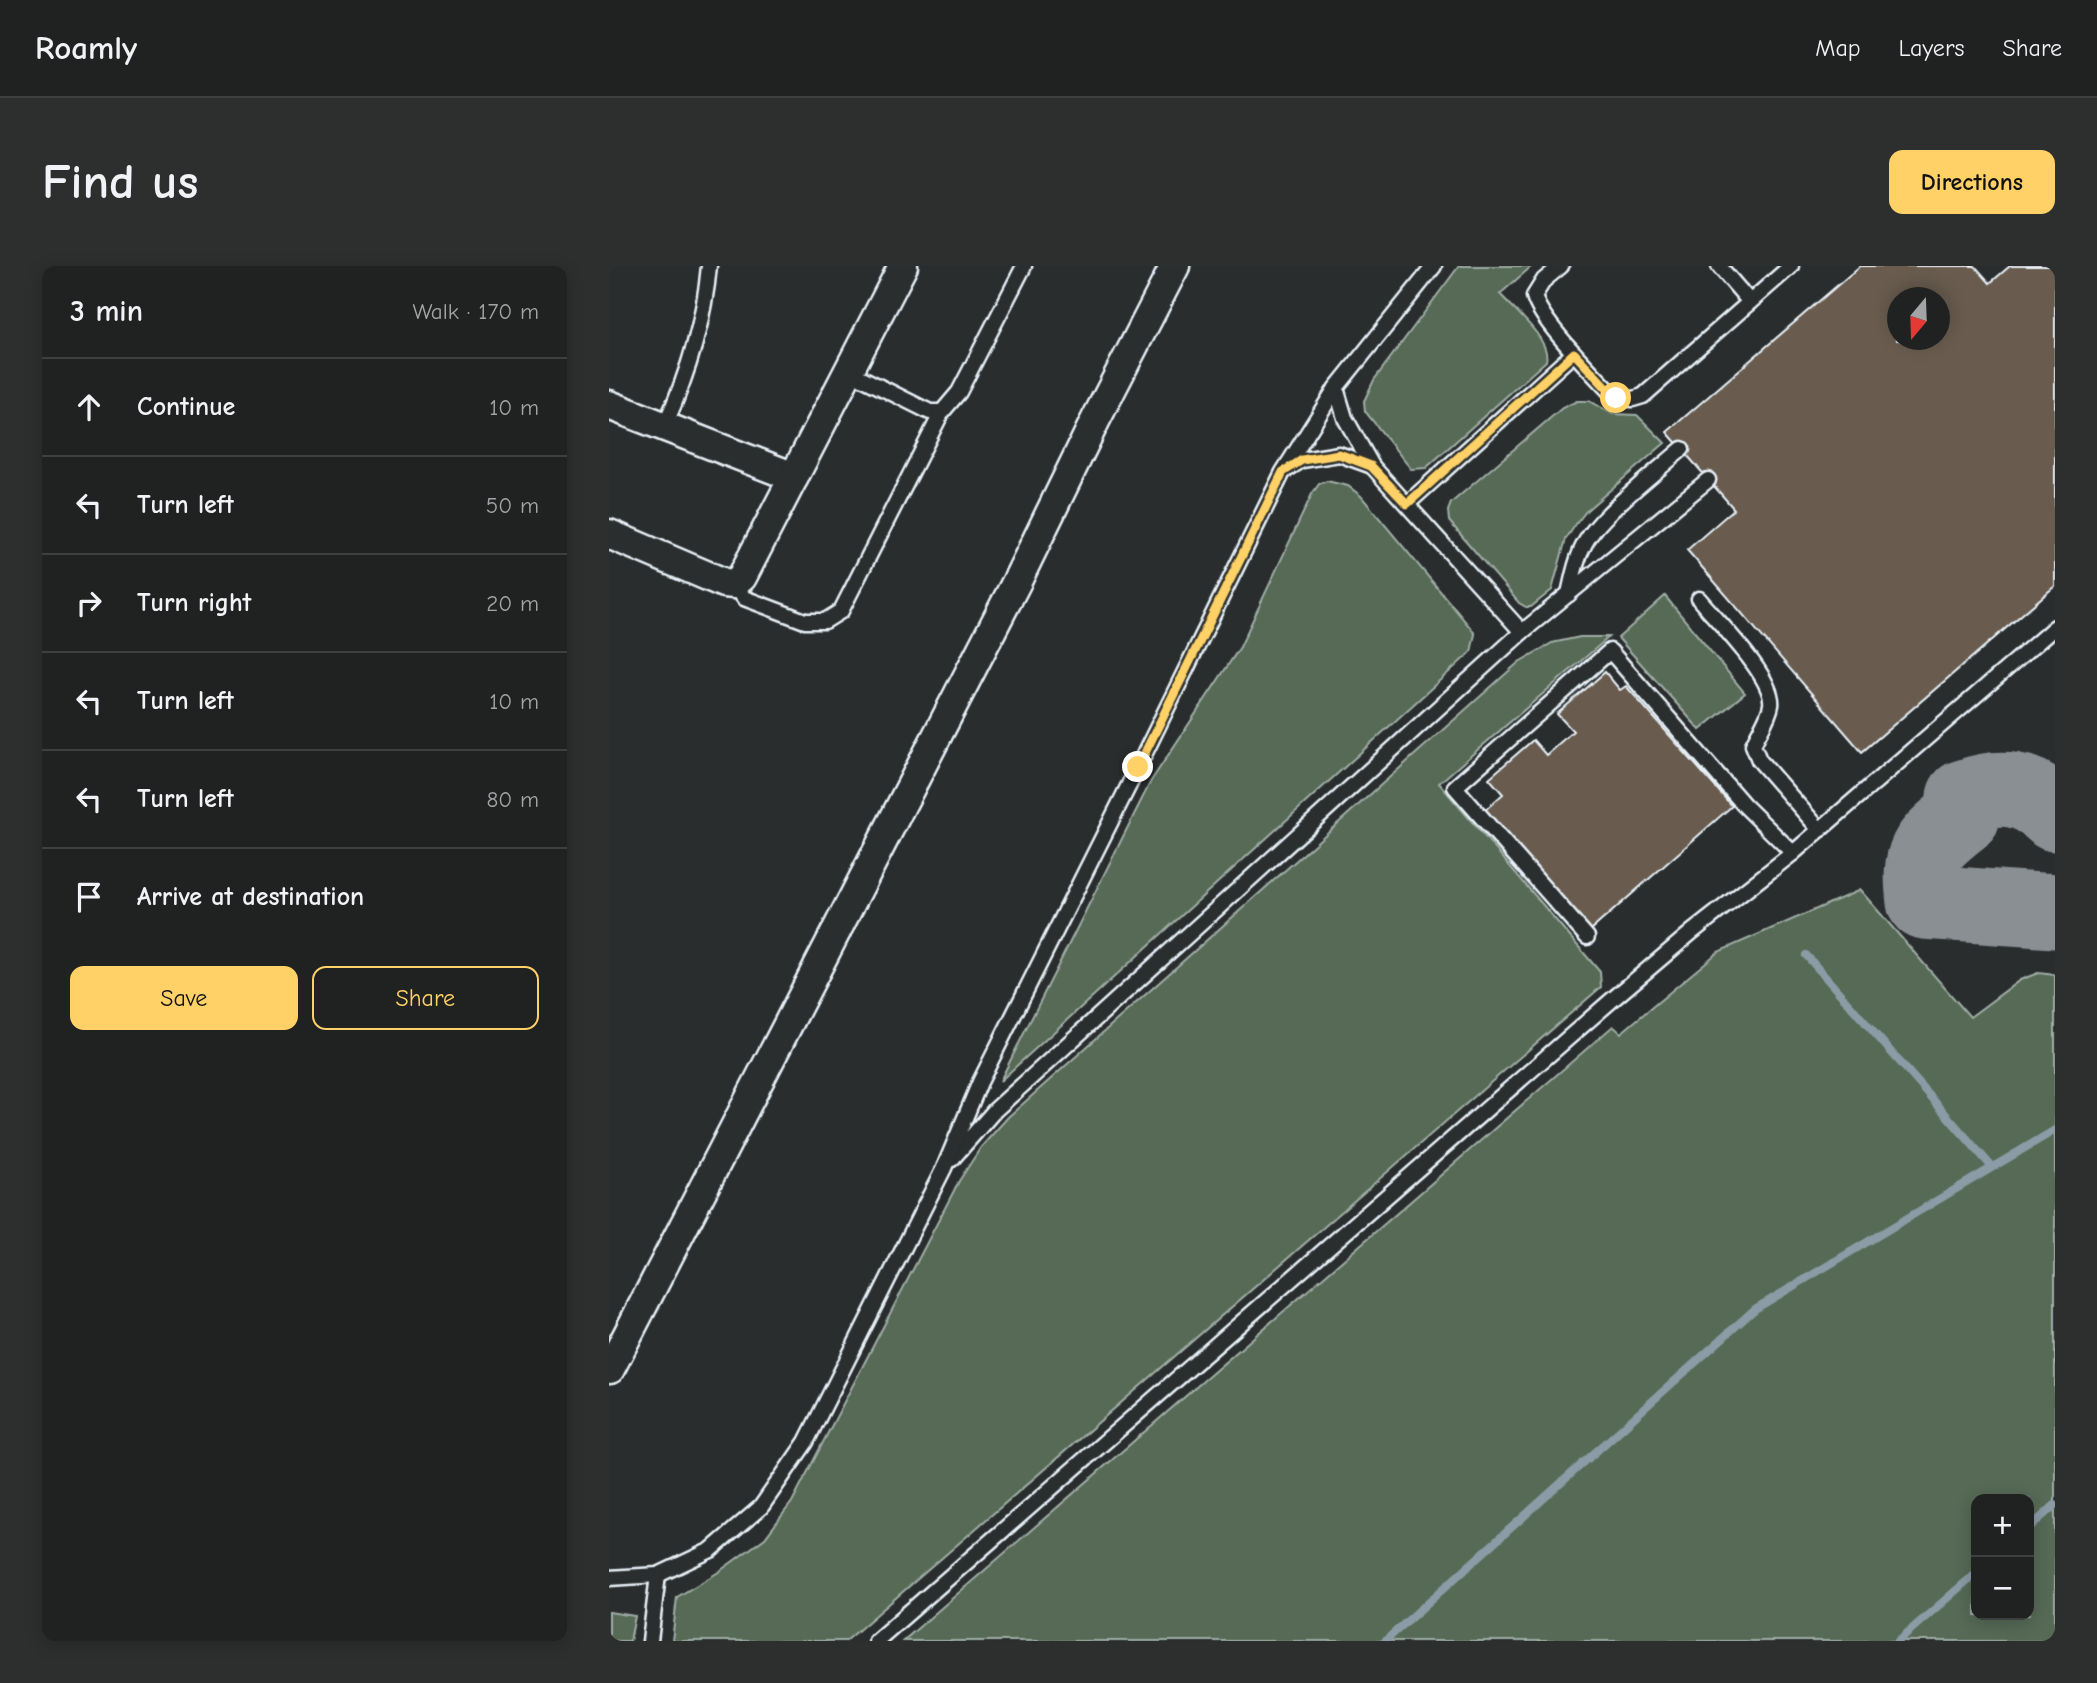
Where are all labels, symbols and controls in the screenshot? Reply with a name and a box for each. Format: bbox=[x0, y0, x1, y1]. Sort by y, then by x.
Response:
text: Roamly bbox=[35, 29, 137, 67]
text: Map bbox=[1815, 34, 1861, 62]
text: Layers bbox=[1899, 34, 1964, 62]
text: Share bbox=[2002, 34, 2062, 62]
button: Directions bbox=[1889, 150, 2055, 214]
text: Find us bbox=[42, 154, 198, 210]
north arrow bbox=[1887, 287, 1950, 350]
text: 3 min bbox=[70, 294, 143, 329]
text: Walk · 170 m bbox=[412, 298, 539, 325]
route start bbox=[1600, 382, 1631, 413]
icon: ahead bbox=[70, 388, 108, 426]
text: Continue bbox=[137, 392, 235, 422]
text: 10 m bbox=[489, 394, 539, 421]
icon: left bbox=[70, 486, 108, 524]
text: Turn left bbox=[137, 490, 234, 520]
text: 50 m bbox=[486, 492, 539, 519]
icon: right bbox=[70, 584, 108, 622]
text: Turn right bbox=[137, 588, 251, 618]
text: 20 m bbox=[486, 590, 539, 617]
icon: left bbox=[70, 682, 108, 720]
text: Turn left bbox=[137, 686, 234, 716]
text: 10 m bbox=[489, 688, 539, 715]
route end bbox=[1122, 751, 1153, 782]
icon: left bbox=[70, 780, 108, 818]
text: Turn left bbox=[137, 784, 234, 814]
text: 80 m bbox=[486, 786, 539, 813]
icon: arrive bbox=[70, 878, 108, 916]
text: Arrive at destination bbox=[137, 882, 364, 912]
button: Save bbox=[70, 966, 298, 1030]
button: Share bbox=[312, 966, 539, 1030]
map controls bbox=[1971, 1494, 2034, 1620]
button: + bbox=[1971, 1494, 2034, 1557]
button: − bbox=[1971, 1557, 2034, 1620]

